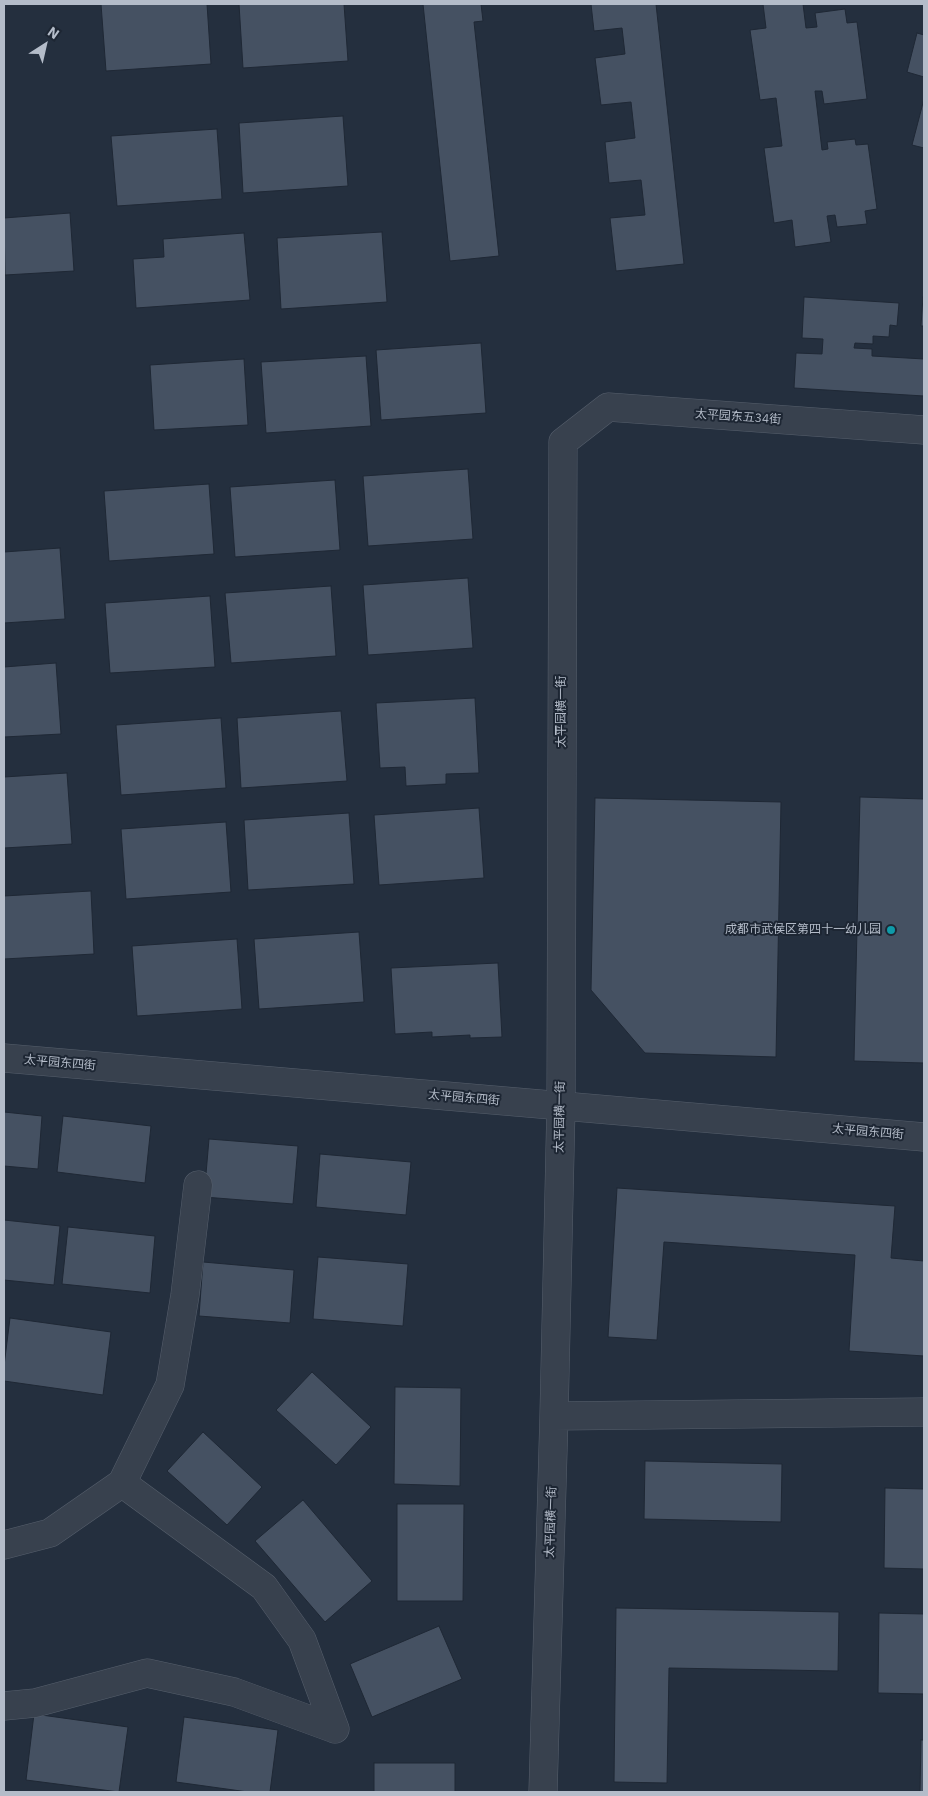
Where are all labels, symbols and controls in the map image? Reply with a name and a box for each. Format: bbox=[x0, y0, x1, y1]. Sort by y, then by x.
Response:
north arrow bbox=[20, 20, 70, 70]
text: N bbox=[44, 22, 63, 43]
street label: 太平园东五34街 bbox=[694, 407, 782, 427]
street label: 太平园横一街 bbox=[555, 676, 569, 748]
place label: 成都市武侯区第四十一幼儿园 bbox=[725, 923, 881, 937]
marker: 成都市武侯区第四十一幼儿园 bbox=[885, 924, 897, 936]
street label: 太平园东四街 bbox=[24, 1053, 96, 1073]
street label: 太平园横一街 bbox=[552, 1081, 568, 1153]
street label: 太平园东四街 bbox=[428, 1088, 500, 1108]
street label: 太平园东四街 bbox=[832, 1122, 904, 1142]
street label: 太平园横一街 bbox=[543, 1486, 559, 1558]

